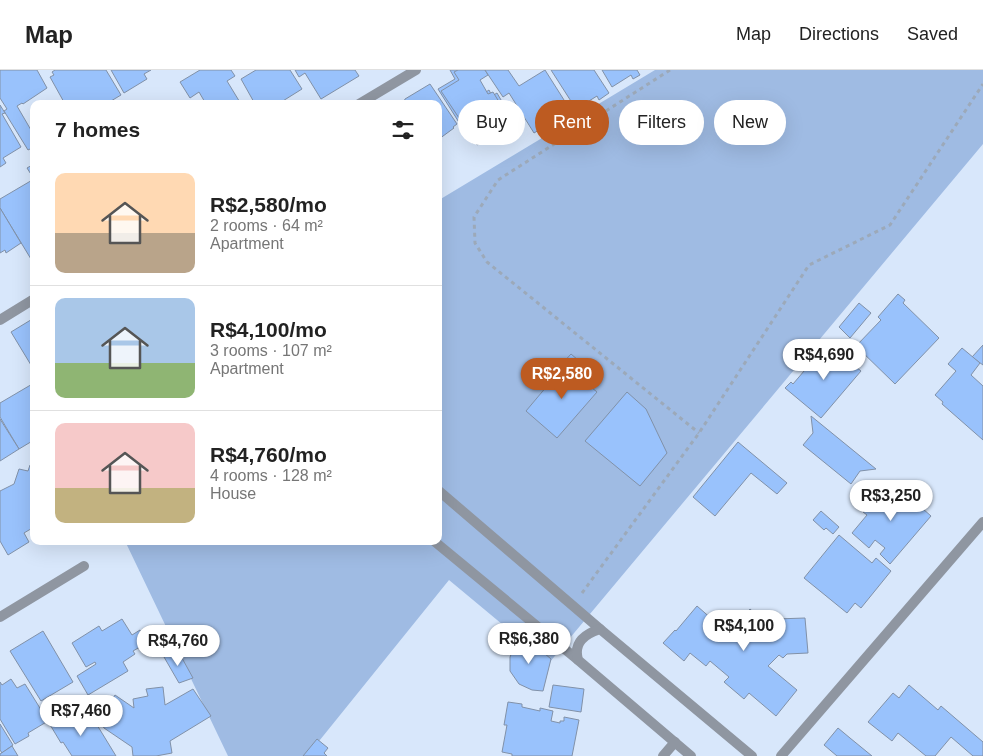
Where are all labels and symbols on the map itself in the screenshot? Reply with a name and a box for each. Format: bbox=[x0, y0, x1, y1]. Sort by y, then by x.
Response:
pin: R$4,690 bbox=[778, 338, 870, 381]
pin: R$2,580 bbox=[516, 358, 608, 400]
pin: R$3,250 bbox=[845, 480, 937, 522]
pin: R$4,100 bbox=[698, 610, 790, 652]
pin: R$6,380 bbox=[483, 622, 575, 665]
pin: R$4,760 bbox=[132, 624, 224, 667]
pin: R$7,460 bbox=[35, 694, 127, 737]

